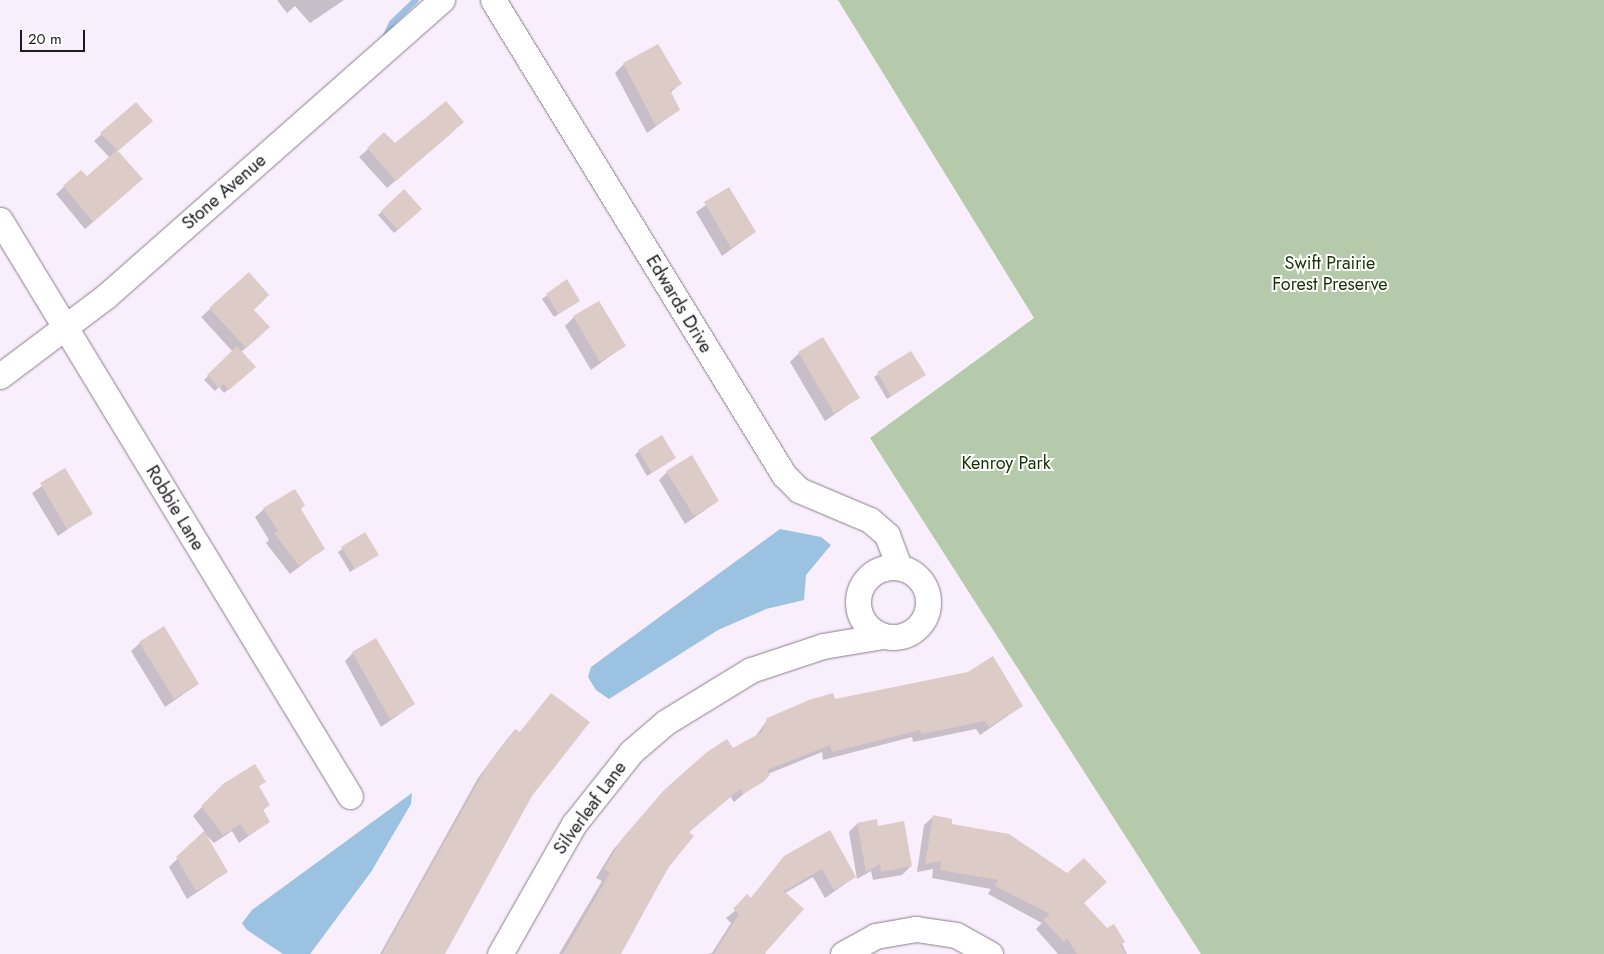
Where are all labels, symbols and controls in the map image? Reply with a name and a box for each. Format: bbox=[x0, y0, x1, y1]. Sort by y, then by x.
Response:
scale bar bbox=[22, 20, 88, 52]
text: 20 m bbox=[28, 28, 62, 50]
street label: Stone Avenue bbox=[178, 150, 270, 234]
street label: Edwards Drive bbox=[641, 251, 717, 357]
park label: Swift Prairie Forest Preserve bbox=[1272, 253, 1388, 296]
park label: Kenroy Park bbox=[961, 452, 1051, 474]
street label: Robbie Lane bbox=[141, 462, 209, 554]
street label: Silverleaf Lane bbox=[549, 757, 631, 859]

